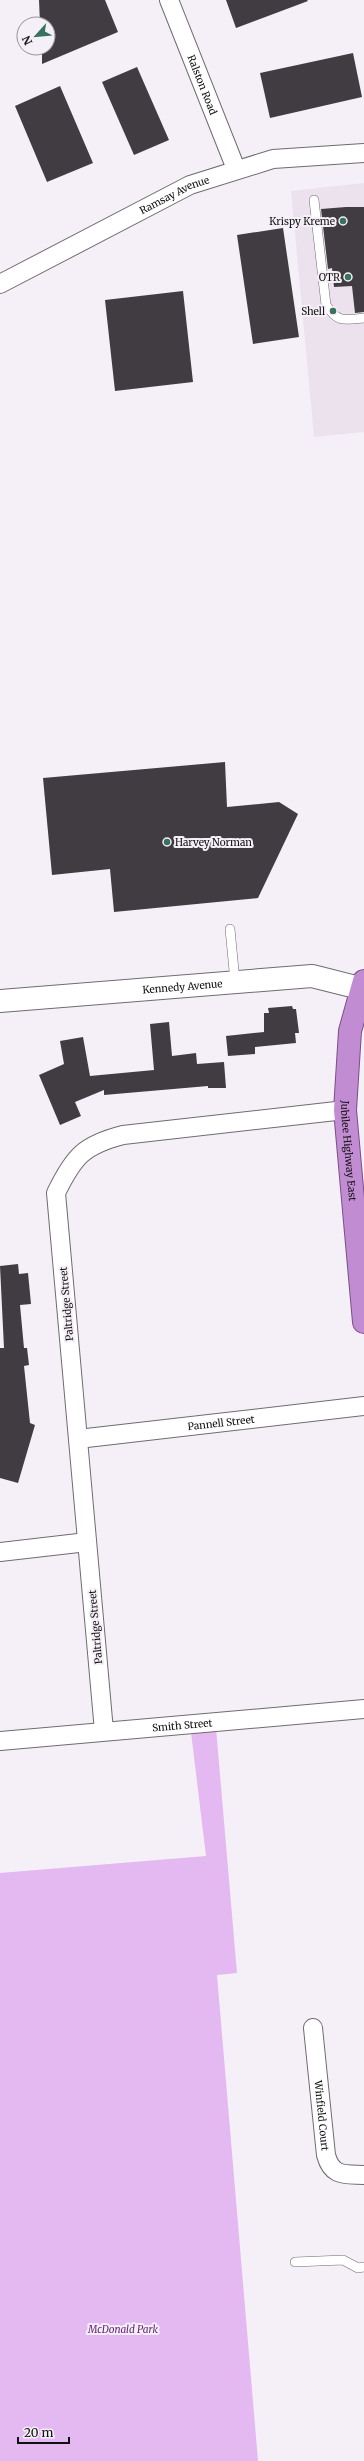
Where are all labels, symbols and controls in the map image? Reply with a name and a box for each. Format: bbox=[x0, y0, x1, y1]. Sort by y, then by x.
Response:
north arrow bbox=[16, 16, 56, 56]
text: N bbox=[19, 33, 35, 48]
street label: Ralston Road bbox=[184, 53, 220, 117]
street label: Ramsay Avenue bbox=[137, 173, 211, 217]
place label: Krispy Kreme bbox=[269, 215, 335, 228]
marker: Krispy Kreme bbox=[338, 216, 348, 226]
place label: OTR bbox=[319, 271, 340, 284]
marker: OTR bbox=[343, 272, 353, 282]
place label: Shell bbox=[301, 305, 325, 318]
marker: Shell bbox=[328, 306, 338, 316]
place label: Harvey Norman bbox=[175, 836, 252, 849]
marker: Harvey Norman bbox=[162, 837, 172, 847]
street label: Kennedy Avenue bbox=[142, 977, 223, 997]
street label: Jubilee Highway East bbox=[338, 1099, 359, 1202]
street label: Paltridge Street bbox=[57, 1266, 76, 1342]
street label: Pannell Street bbox=[187, 1413, 255, 1433]
street label: Paltridge Street bbox=[86, 1589, 105, 1665]
street label: Smith Street bbox=[152, 1716, 213, 1735]
street label: Winfield Court bbox=[311, 2079, 332, 2151]
park label: McDonald Park bbox=[87, 2323, 158, 2336]
scale bar bbox=[18, 2419, 69, 2445]
text: 20 m bbox=[24, 2425, 53, 2440]

